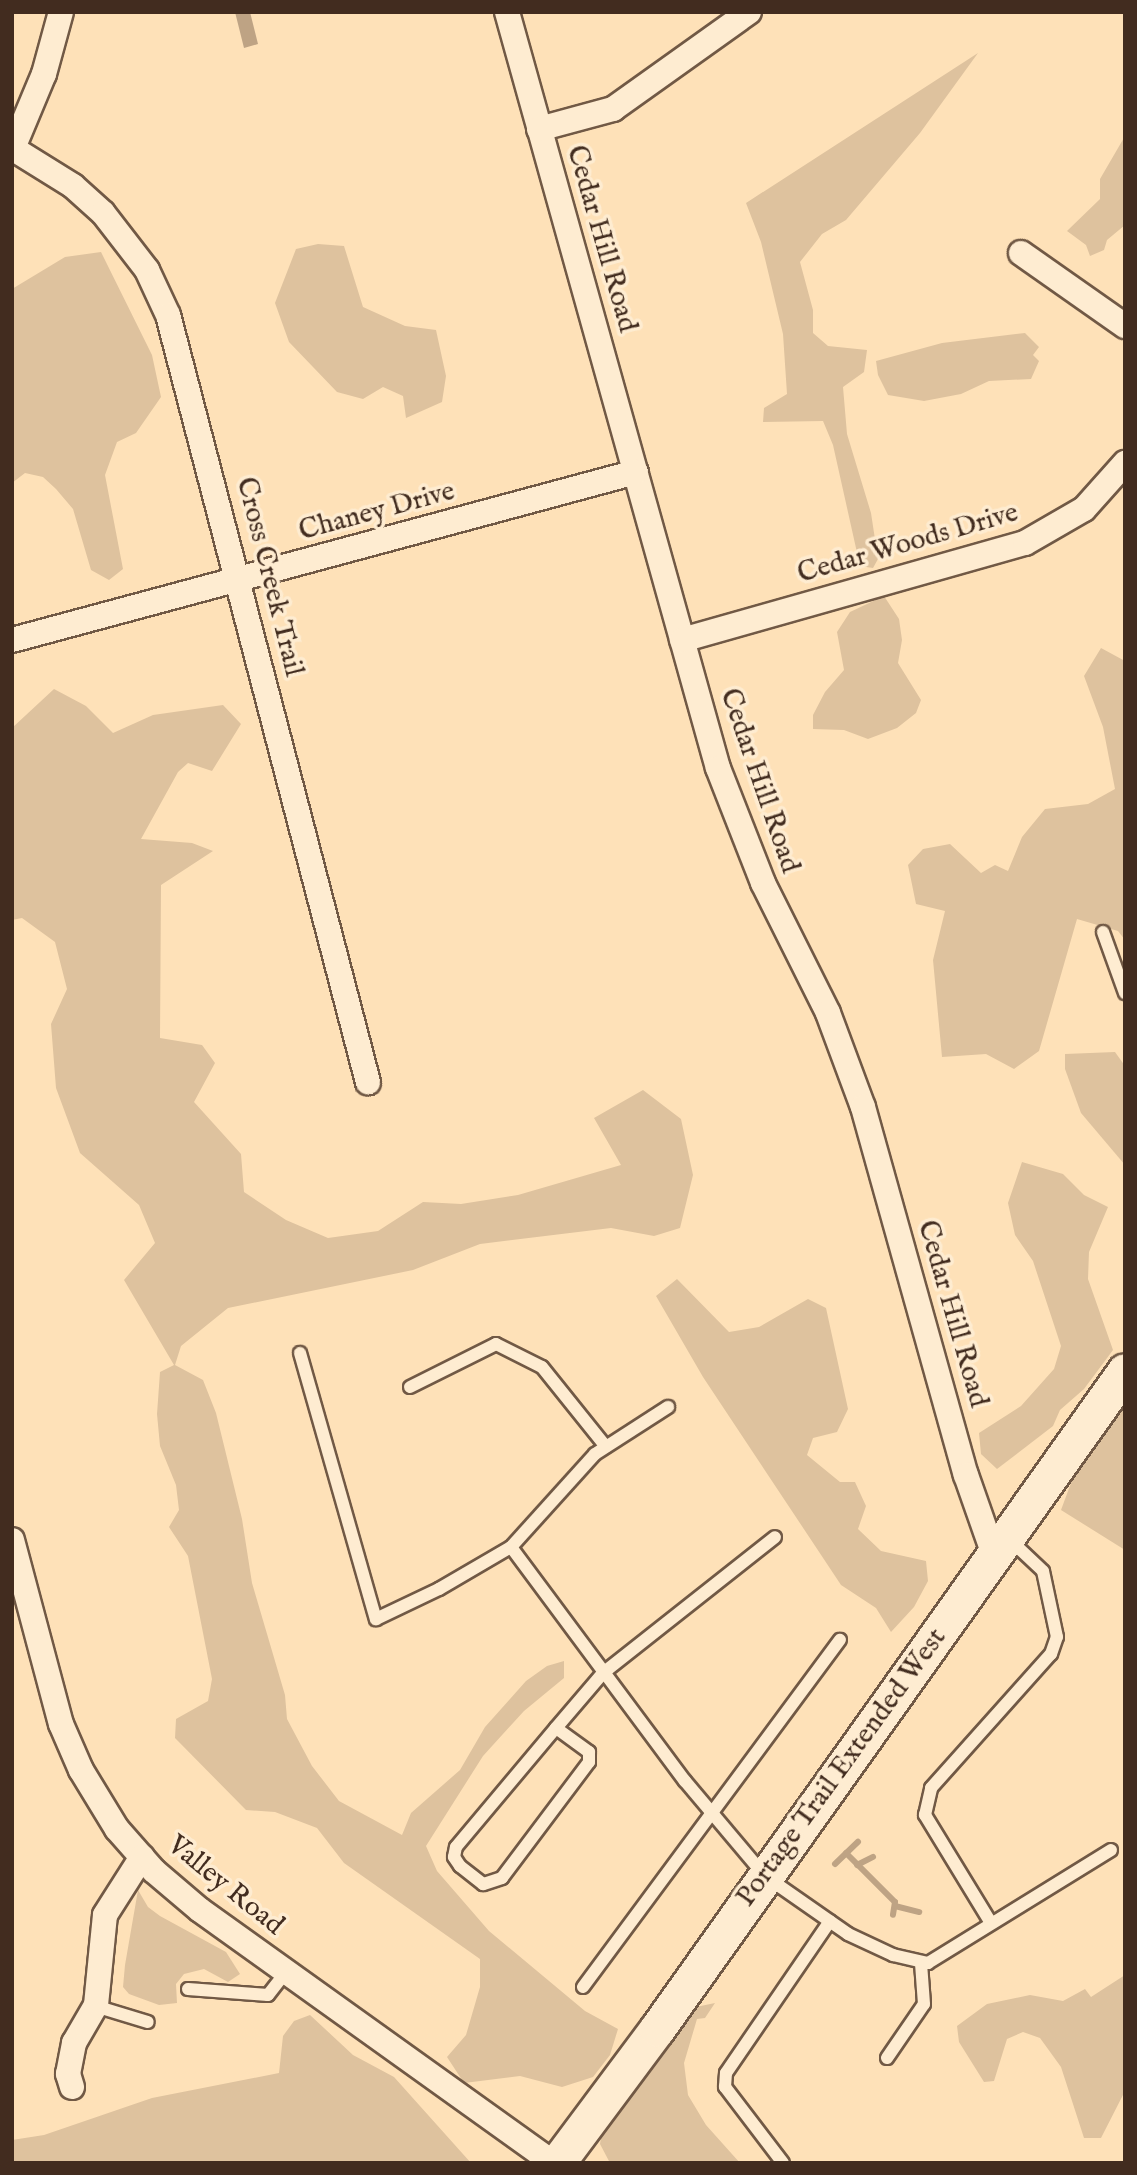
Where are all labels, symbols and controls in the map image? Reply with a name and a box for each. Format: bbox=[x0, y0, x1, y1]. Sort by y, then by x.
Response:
street label: Cedar Hill Road bbox=[558, 142, 644, 336]
street label: Cross Creek Trail bbox=[228, 474, 310, 680]
street label: Chaney Drive bbox=[295, 475, 459, 549]
street label: Cedar Woods Drive bbox=[794, 496, 1022, 592]
street label: Cedar Hill Road bbox=[712, 684, 806, 878]
street label: Cedar Hill Road bbox=[909, 1217, 995, 1411]
street label: Portage Trail Extended West bbox=[730, 1622, 954, 1914]
street label: Valley Road bbox=[160, 1829, 290, 1943]

